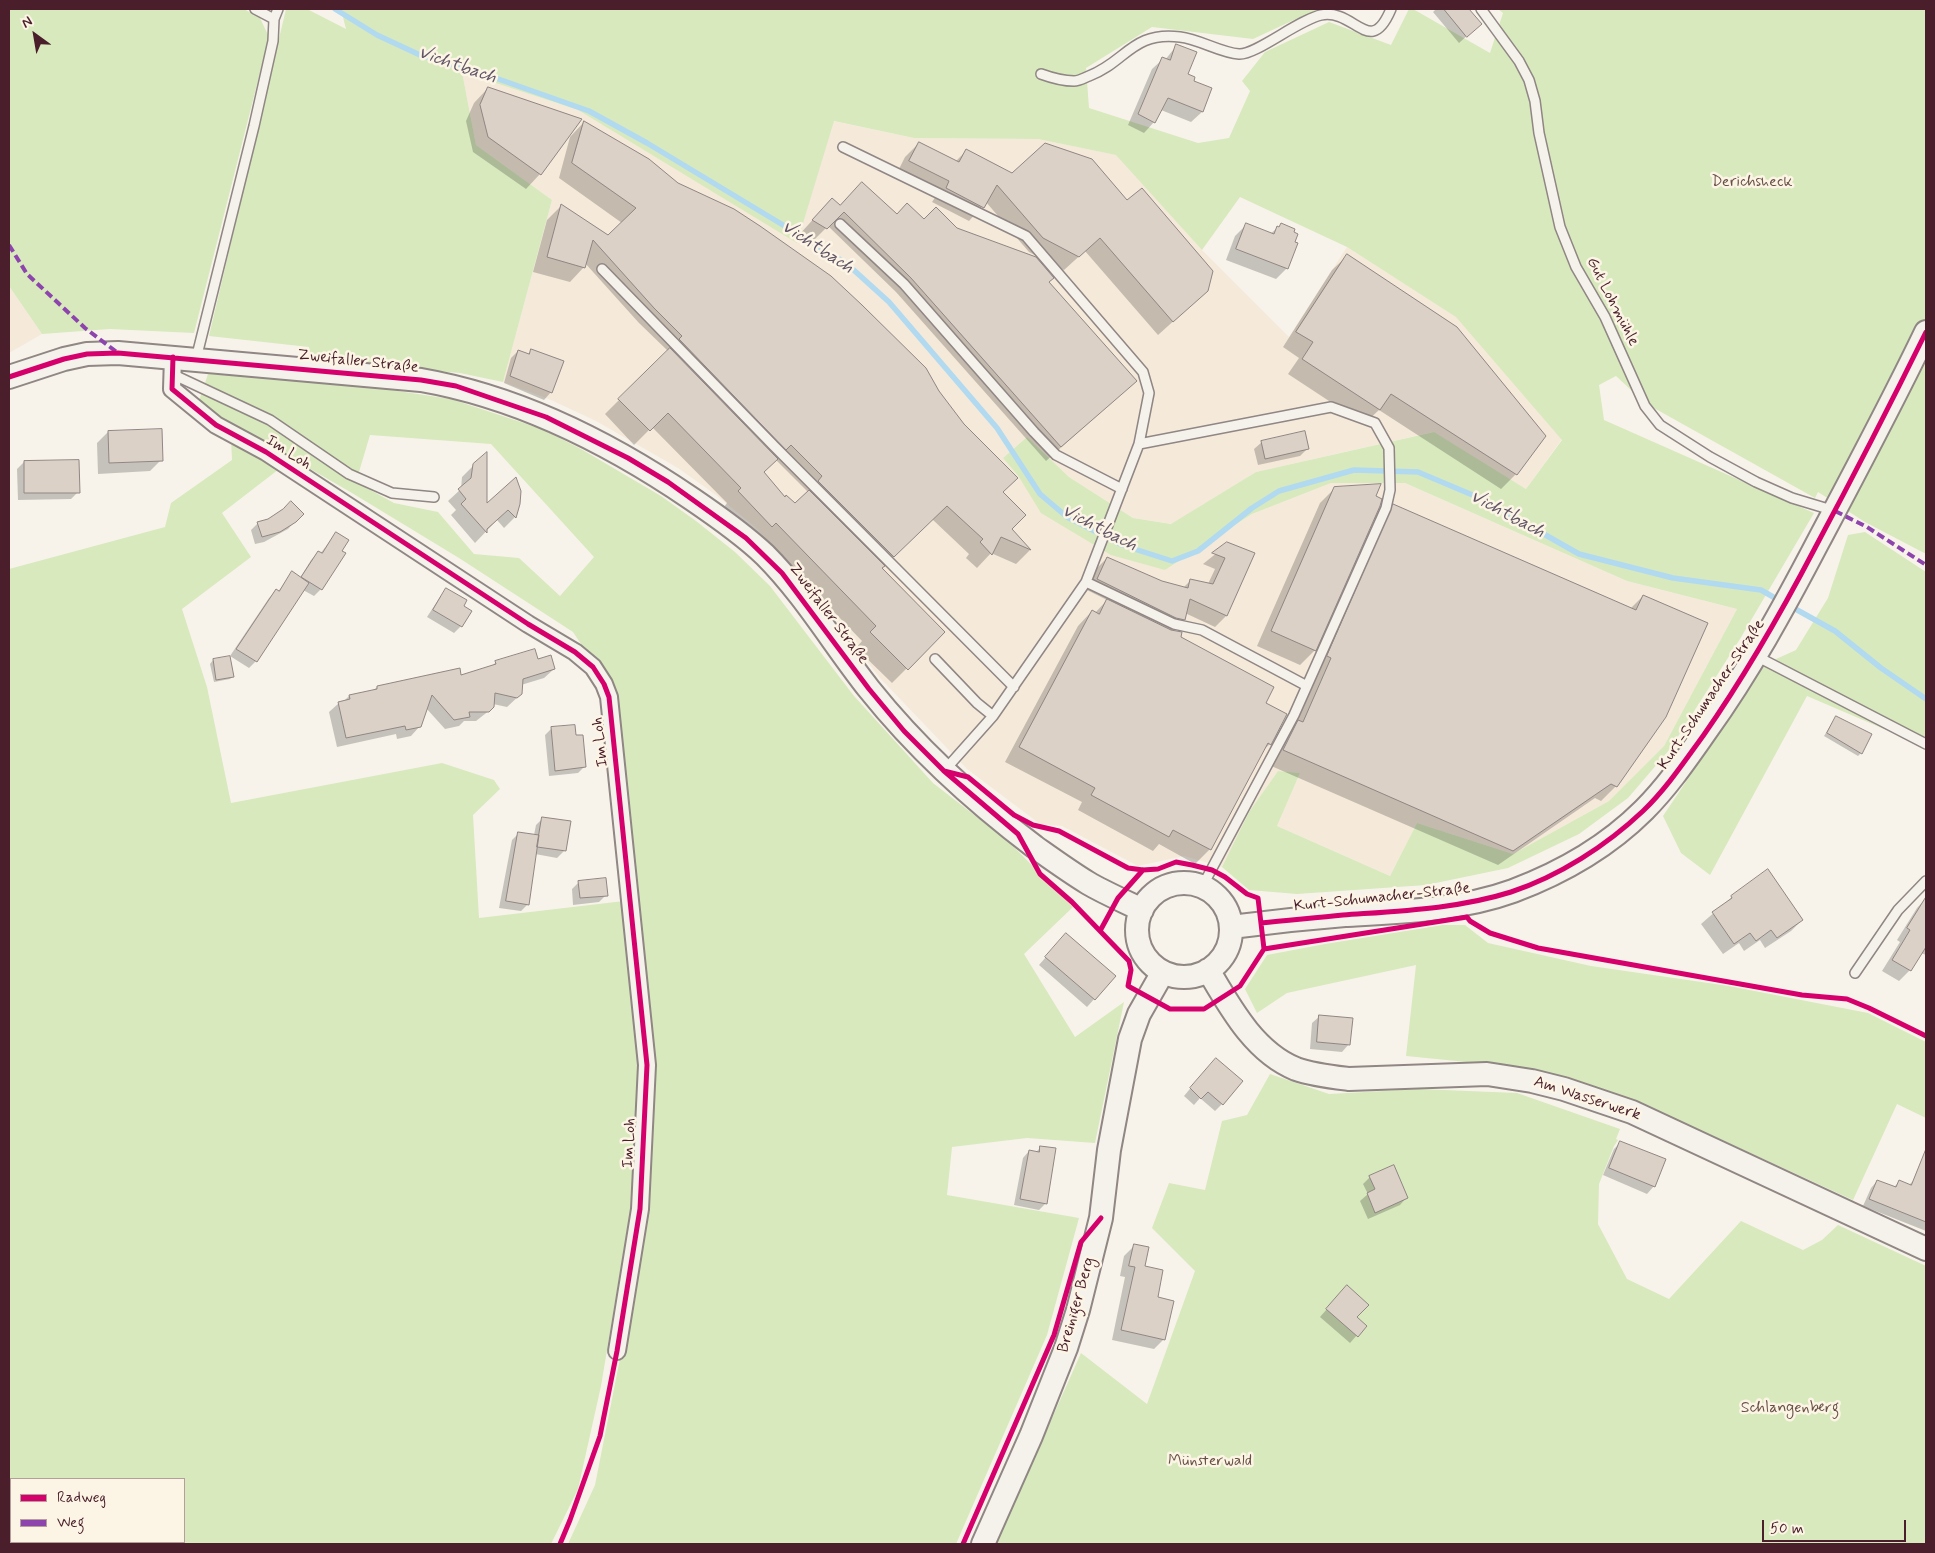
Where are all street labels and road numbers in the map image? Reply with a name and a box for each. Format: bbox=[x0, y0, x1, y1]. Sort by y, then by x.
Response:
street label: Gut Lohmühle bbox=[1581, 254, 1643, 350]
street label: Zweifaller Straße bbox=[296, 346, 420, 378]
street label: Im Loh bbox=[262, 431, 314, 475]
street label: Zweifaller Straße bbox=[784, 560, 872, 668]
street label: Kurt-Schumacher-Straße bbox=[1654, 616, 1770, 774]
street label: Im Loh bbox=[589, 716, 613, 768]
street label: Kurt-Schumacher-Straße bbox=[1293, 879, 1471, 917]
street label: Am Wasserwerk bbox=[1531, 1073, 1643, 1125]
street label: Im Loh bbox=[619, 1117, 641, 1169]
street label: Breiniger Berg bbox=[1054, 1255, 1100, 1355]

